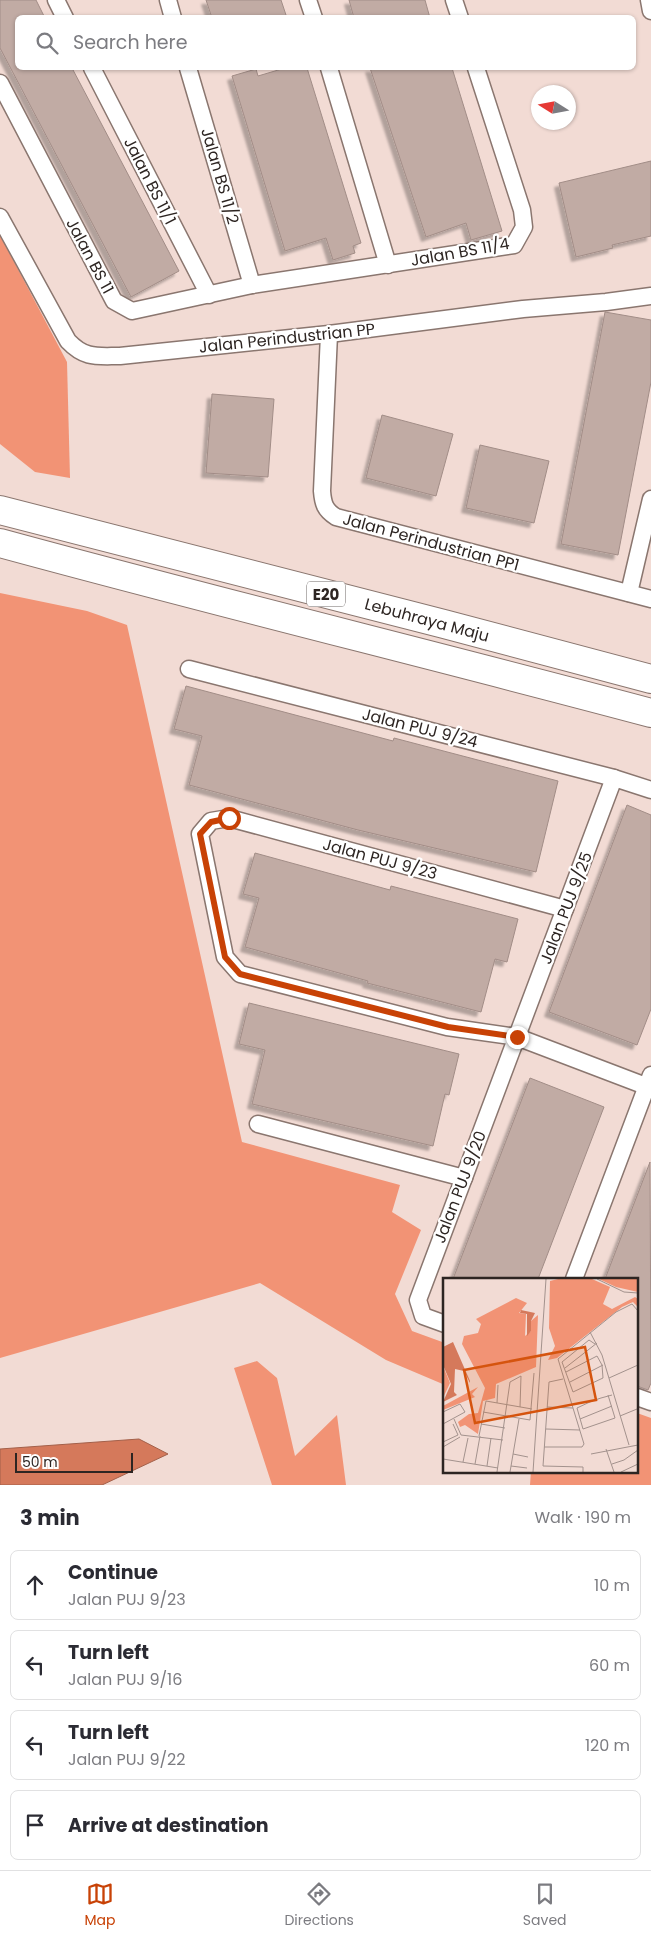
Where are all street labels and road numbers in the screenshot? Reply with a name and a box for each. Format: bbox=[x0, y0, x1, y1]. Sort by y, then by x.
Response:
street label: Jalan BS 11/2 bbox=[195, 125, 245, 227]
street label: Jalan BS 11/1 bbox=[118, 133, 182, 229]
street label: Jalan BS 11 bbox=[61, 214, 119, 298]
street label: Jalan BS 11/4 bbox=[409, 232, 511, 272]
street label: Jalan Perindustrian PP bbox=[198, 317, 376, 359]
street label: Jalan Perindustrian PP1 bbox=[340, 507, 522, 577]
road number: E20 bbox=[307, 582, 345, 606]
street label: Lebuhraya Maju bbox=[362, 592, 492, 648]
street label: Jalan PUJ 9/24 bbox=[360, 703, 480, 753]
street label: Jalan PUJ 9/23 bbox=[320, 833, 440, 885]
street label: Jalan PUJ 9/25 bbox=[534, 849, 598, 967]
street label: Jalan PUJ 9/20 bbox=[428, 1128, 492, 1246]

